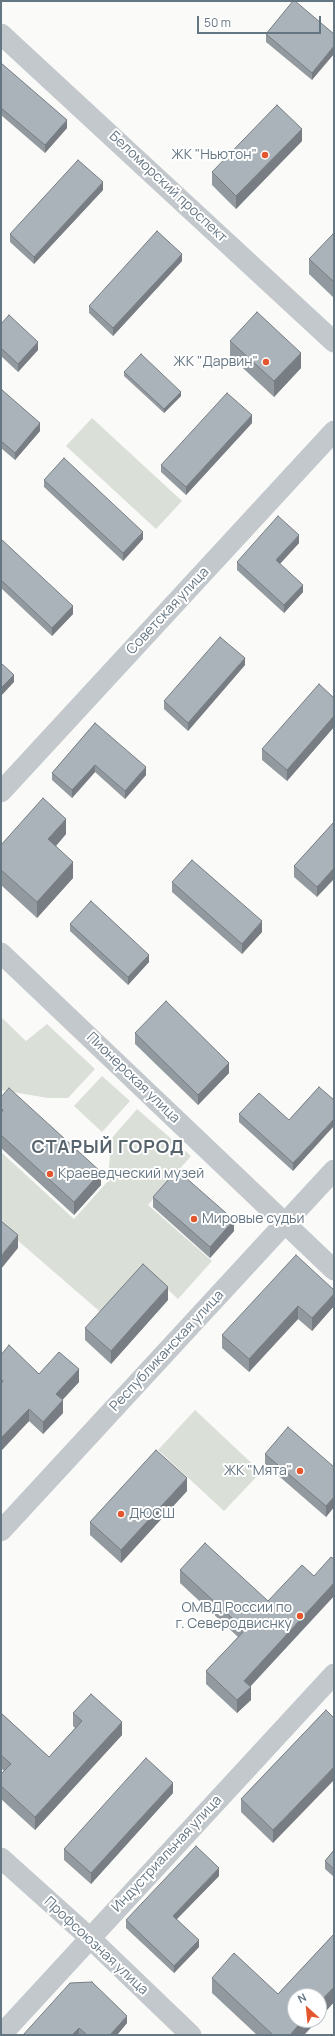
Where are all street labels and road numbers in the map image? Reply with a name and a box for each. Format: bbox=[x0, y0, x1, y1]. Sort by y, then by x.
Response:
street label: Беломорский проспект bbox=[106, 128, 230, 246]
street label: Советская улица bbox=[123, 564, 213, 658]
street label: Пионерская улица bbox=[83, 1029, 183, 1127]
street label: Республиканская улица bbox=[106, 1287, 228, 1415]
street label: Индустриальная улица bbox=[109, 1792, 225, 1916]
street label: Профсоюзная улица bbox=[40, 1893, 152, 1999]

